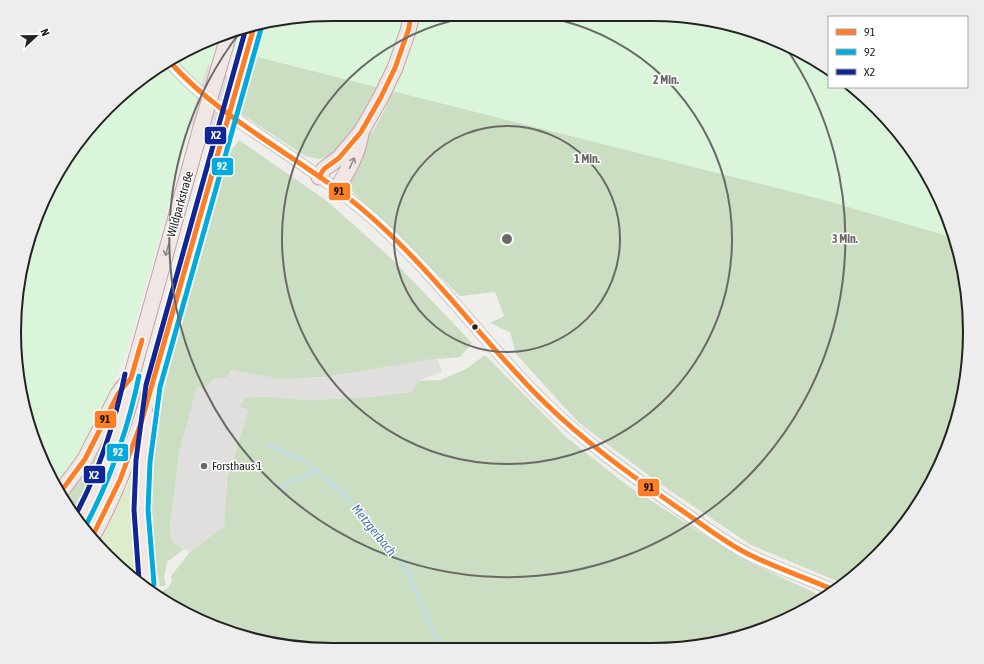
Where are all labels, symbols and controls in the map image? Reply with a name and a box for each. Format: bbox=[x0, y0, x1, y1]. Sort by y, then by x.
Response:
north arrow bbox=[16, 16, 56, 56]
legend bbox=[828, 16, 968, 88]
text: 91 bbox=[864, 25, 876, 39]
text: N bbox=[38, 27, 52, 38]
text: 92 bbox=[864, 45, 875, 59]
text: X2 bbox=[864, 65, 875, 79]
text: 2 Min. bbox=[653, 73, 679, 87]
line badge: X2 bbox=[204, 126, 227, 145]
text: X2 bbox=[210, 129, 221, 141]
text: 1 Min. bbox=[574, 152, 600, 166]
line badge: 92 bbox=[211, 157, 234, 176]
one-way arrow bbox=[349, 157, 356, 169]
text: 92 bbox=[217, 160, 227, 172]
street label: Wildparkstraße bbox=[164, 169, 196, 239]
line badge: 91 bbox=[328, 182, 351, 201]
text: 91 bbox=[334, 185, 344, 197]
centre of rings bbox=[500, 232, 514, 246]
text: 3 Min. bbox=[832, 232, 858, 246]
one-way arrow bbox=[163, 243, 170, 256]
unlabelled marker bbox=[470, 322, 480, 332]
line badge: 91 bbox=[94, 410, 117, 429]
text: 91 bbox=[100, 413, 110, 425]
line badge: 92 bbox=[106, 443, 129, 462]
text: 92 bbox=[113, 446, 123, 458]
place label: Forsthaus 1 bbox=[212, 459, 263, 473]
marker: Forsthaus 1 bbox=[199, 461, 209, 471]
line badge: X2 bbox=[83, 465, 106, 484]
text: X2 bbox=[88, 469, 99, 481]
line badge: 91 bbox=[637, 478, 660, 497]
text: 91 bbox=[644, 481, 654, 493]
water label: Metzgerbach bbox=[349, 501, 400, 559]

